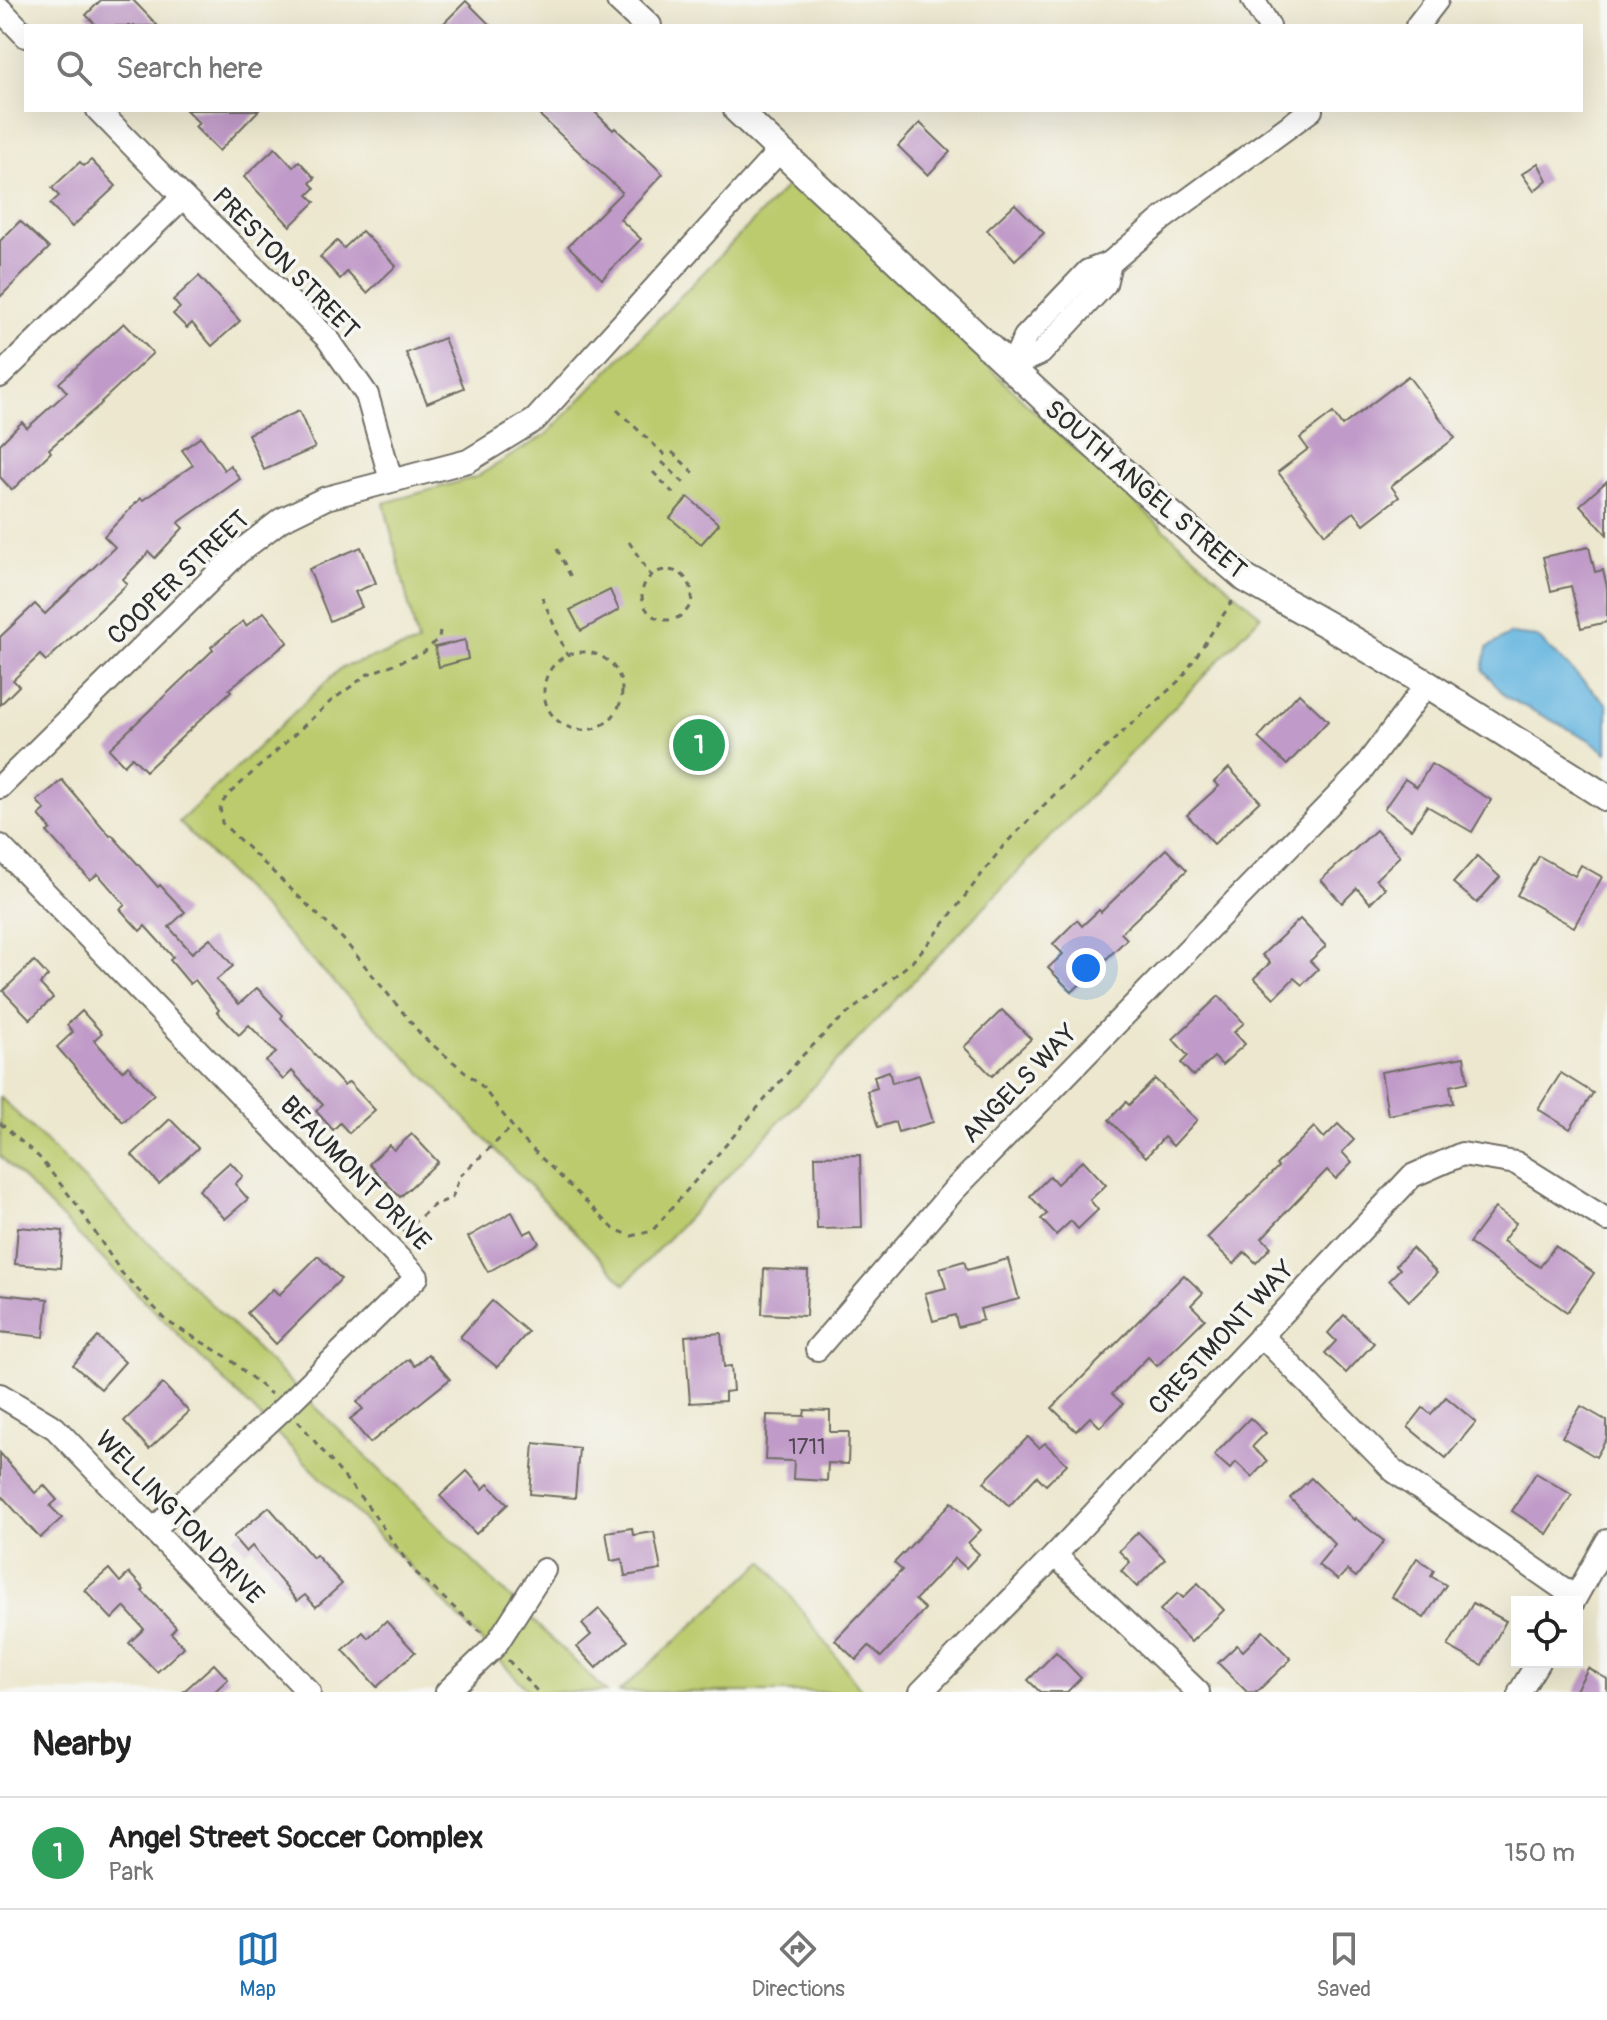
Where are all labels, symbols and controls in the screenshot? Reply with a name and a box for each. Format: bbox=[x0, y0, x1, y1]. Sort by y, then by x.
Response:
search box bbox=[24, 24, 1583, 112]
icon: search bbox=[52, 46, 96, 90]
text: Search here bbox=[116, 50, 263, 87]
street label: PRESTON STREET bbox=[205, 181, 366, 346]
street label: SOUTH ANGEL STREET bbox=[1038, 393, 1253, 586]
street label: COOPER STREET bbox=[101, 504, 256, 652]
pin: 1 bbox=[673, 715, 725, 775]
your location bbox=[1066, 948, 1106, 988]
street label: ANGELS WAY bbox=[955, 1017, 1084, 1150]
street label: BEAUMONT DRIVE bbox=[273, 1090, 437, 1258]
street label: CRESTMONT WAY bbox=[1142, 1254, 1302, 1422]
street label: WELLINGTON DRIVE bbox=[88, 1424, 270, 1611]
house number: 1711 bbox=[788, 1433, 826, 1461]
map controls bbox=[1511, 1596, 1583, 1668]
button: locate bbox=[1511, 1596, 1583, 1668]
text: Nearby bbox=[32, 1723, 131, 1766]
text: Angel Street Soccer Complex bbox=[108, 1819, 483, 1856]
text: 1 bbox=[53, 1837, 63, 1869]
text: 150 m bbox=[1504, 1837, 1575, 1869]
text: Park bbox=[108, 1856, 154, 1888]
tab: Map bbox=[236, 1927, 280, 2003]
tab: Directions bbox=[752, 1927, 845, 2003]
tab: Saved bbox=[1317, 1927, 1371, 2003]

